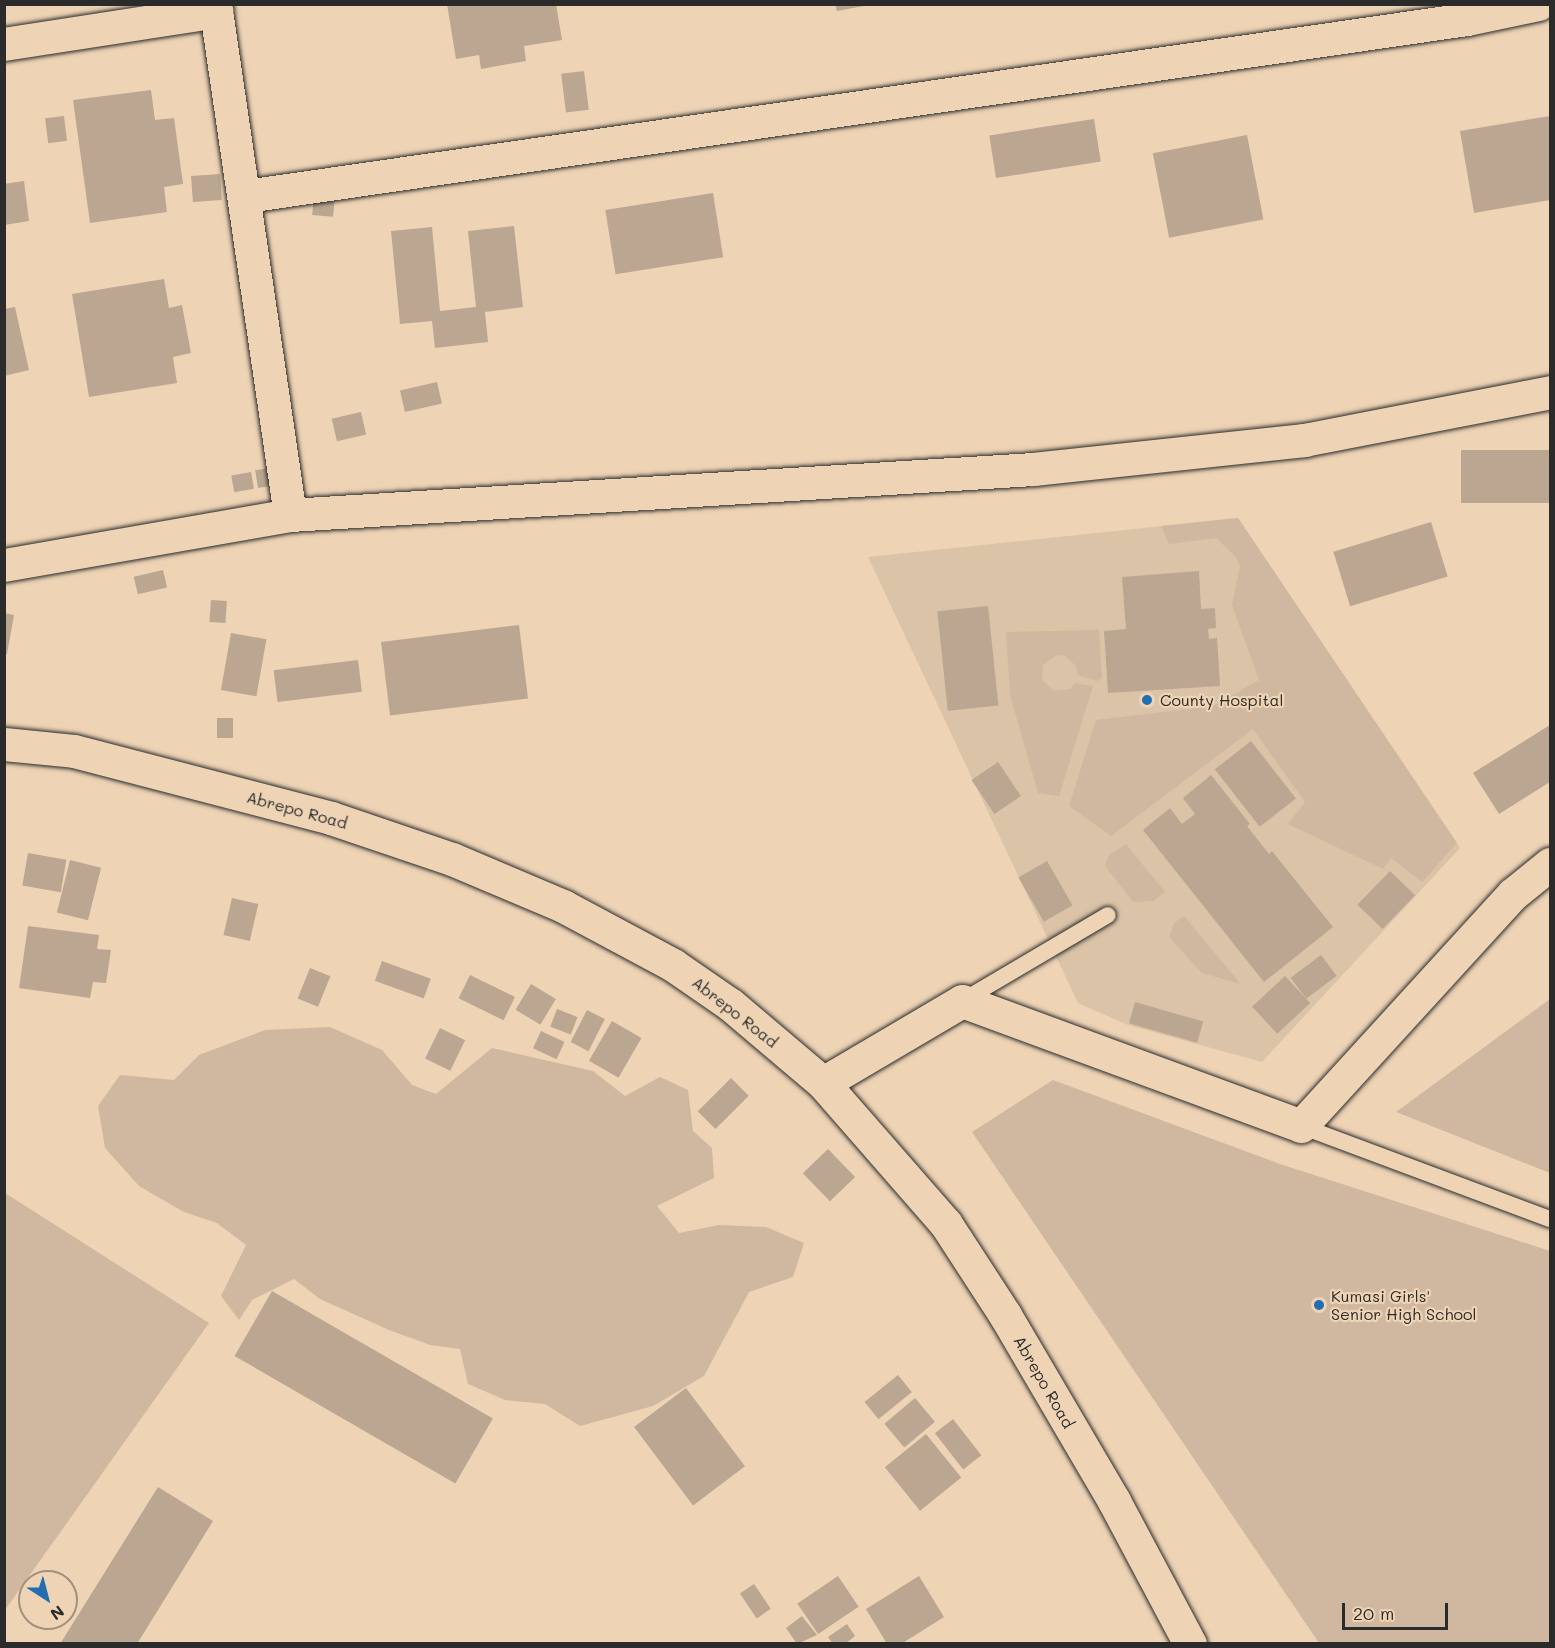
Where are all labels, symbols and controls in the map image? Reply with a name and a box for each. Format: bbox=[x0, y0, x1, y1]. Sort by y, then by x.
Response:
place label: County Hospital bbox=[1160, 690, 1284, 710]
marker: County Hospital bbox=[1138, 691, 1156, 709]
street label: Abrepo Road bbox=[245, 787, 349, 833]
street label: Abrepo Road bbox=[688, 973, 782, 1051]
place label: Kumasi Girls' Senior High School bbox=[1331, 1286, 1476, 1324]
marker: Kumasi Girls' Senior High School bbox=[1312, 1298, 1326, 1312]
street label: Abrepo Road bbox=[1010, 1332, 1078, 1432]
north arrow bbox=[18, 1570, 78, 1630]
scale bar bbox=[1345, 1591, 1452, 1629]
text: N bbox=[47, 1601, 69, 1625]
text: 20 m bbox=[1353, 1601, 1394, 1625]

